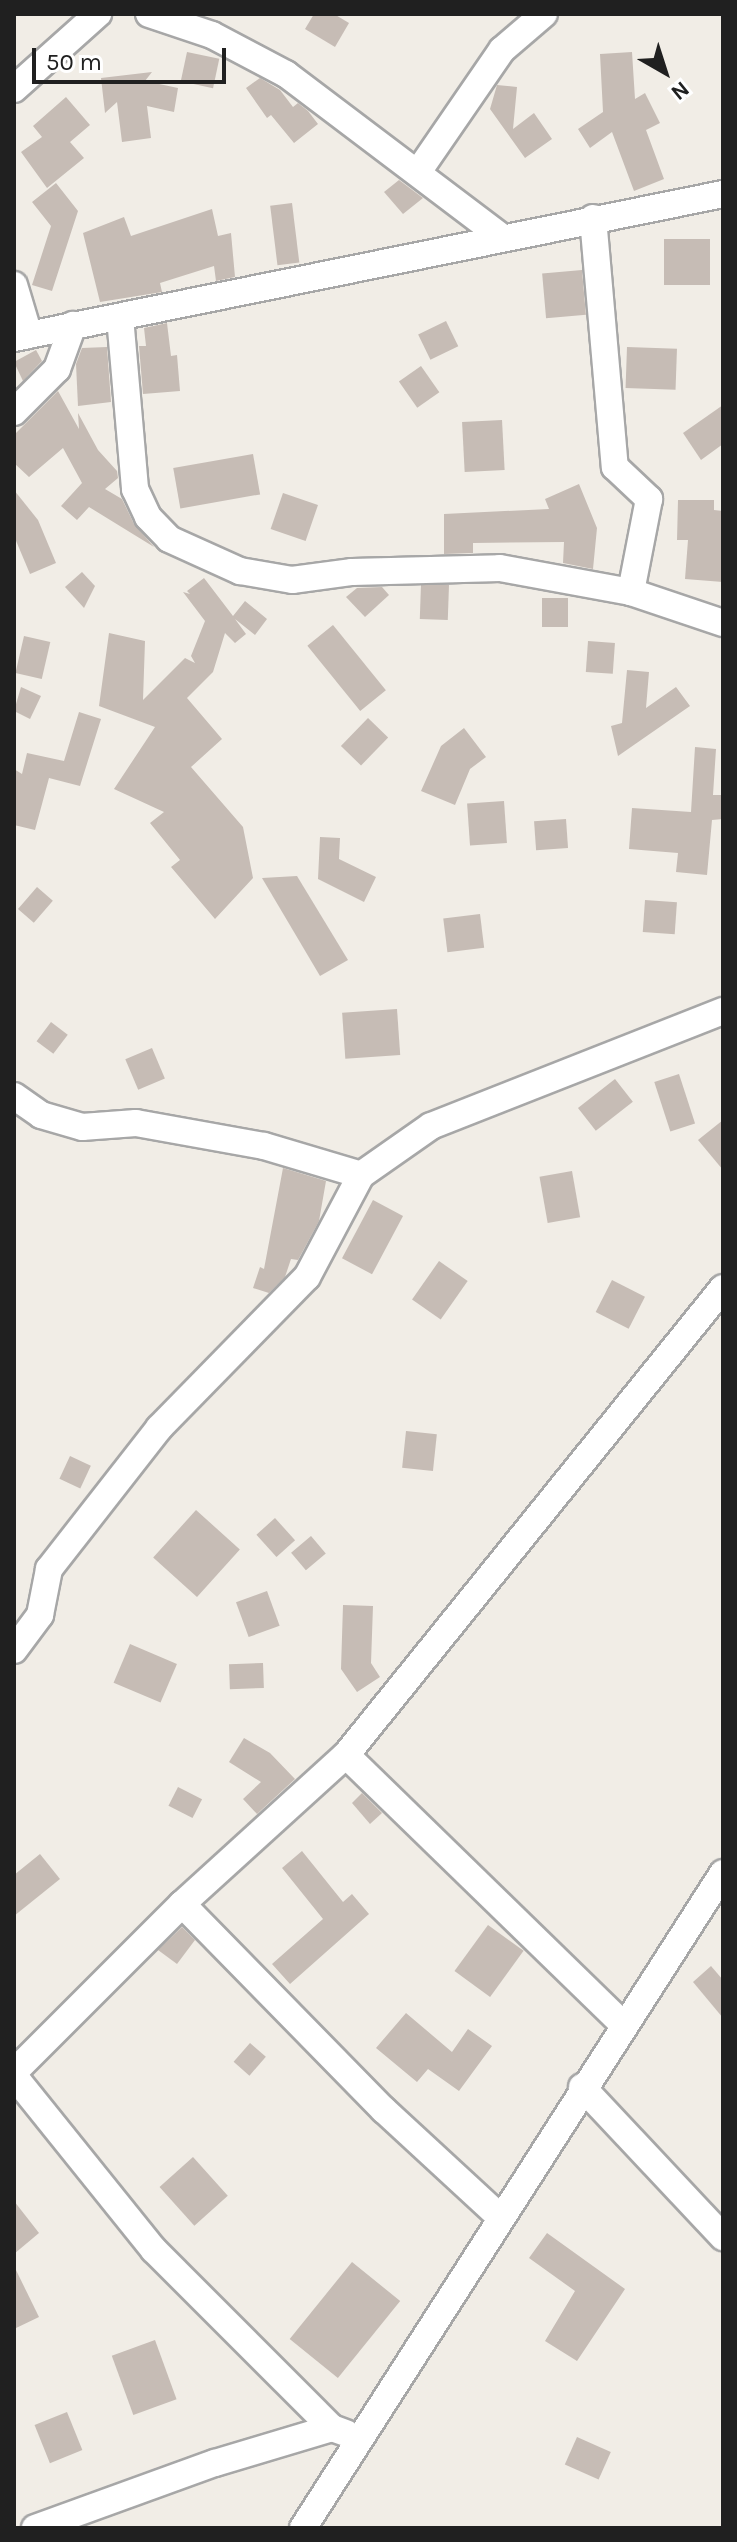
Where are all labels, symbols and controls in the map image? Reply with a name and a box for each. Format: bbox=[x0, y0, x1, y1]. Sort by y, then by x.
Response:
scale bar bbox=[36, 32, 230, 82]
north arrow bbox=[625, 32, 705, 112]
text: 50 m bbox=[46, 48, 102, 76]
text: N bbox=[666, 76, 694, 106]

